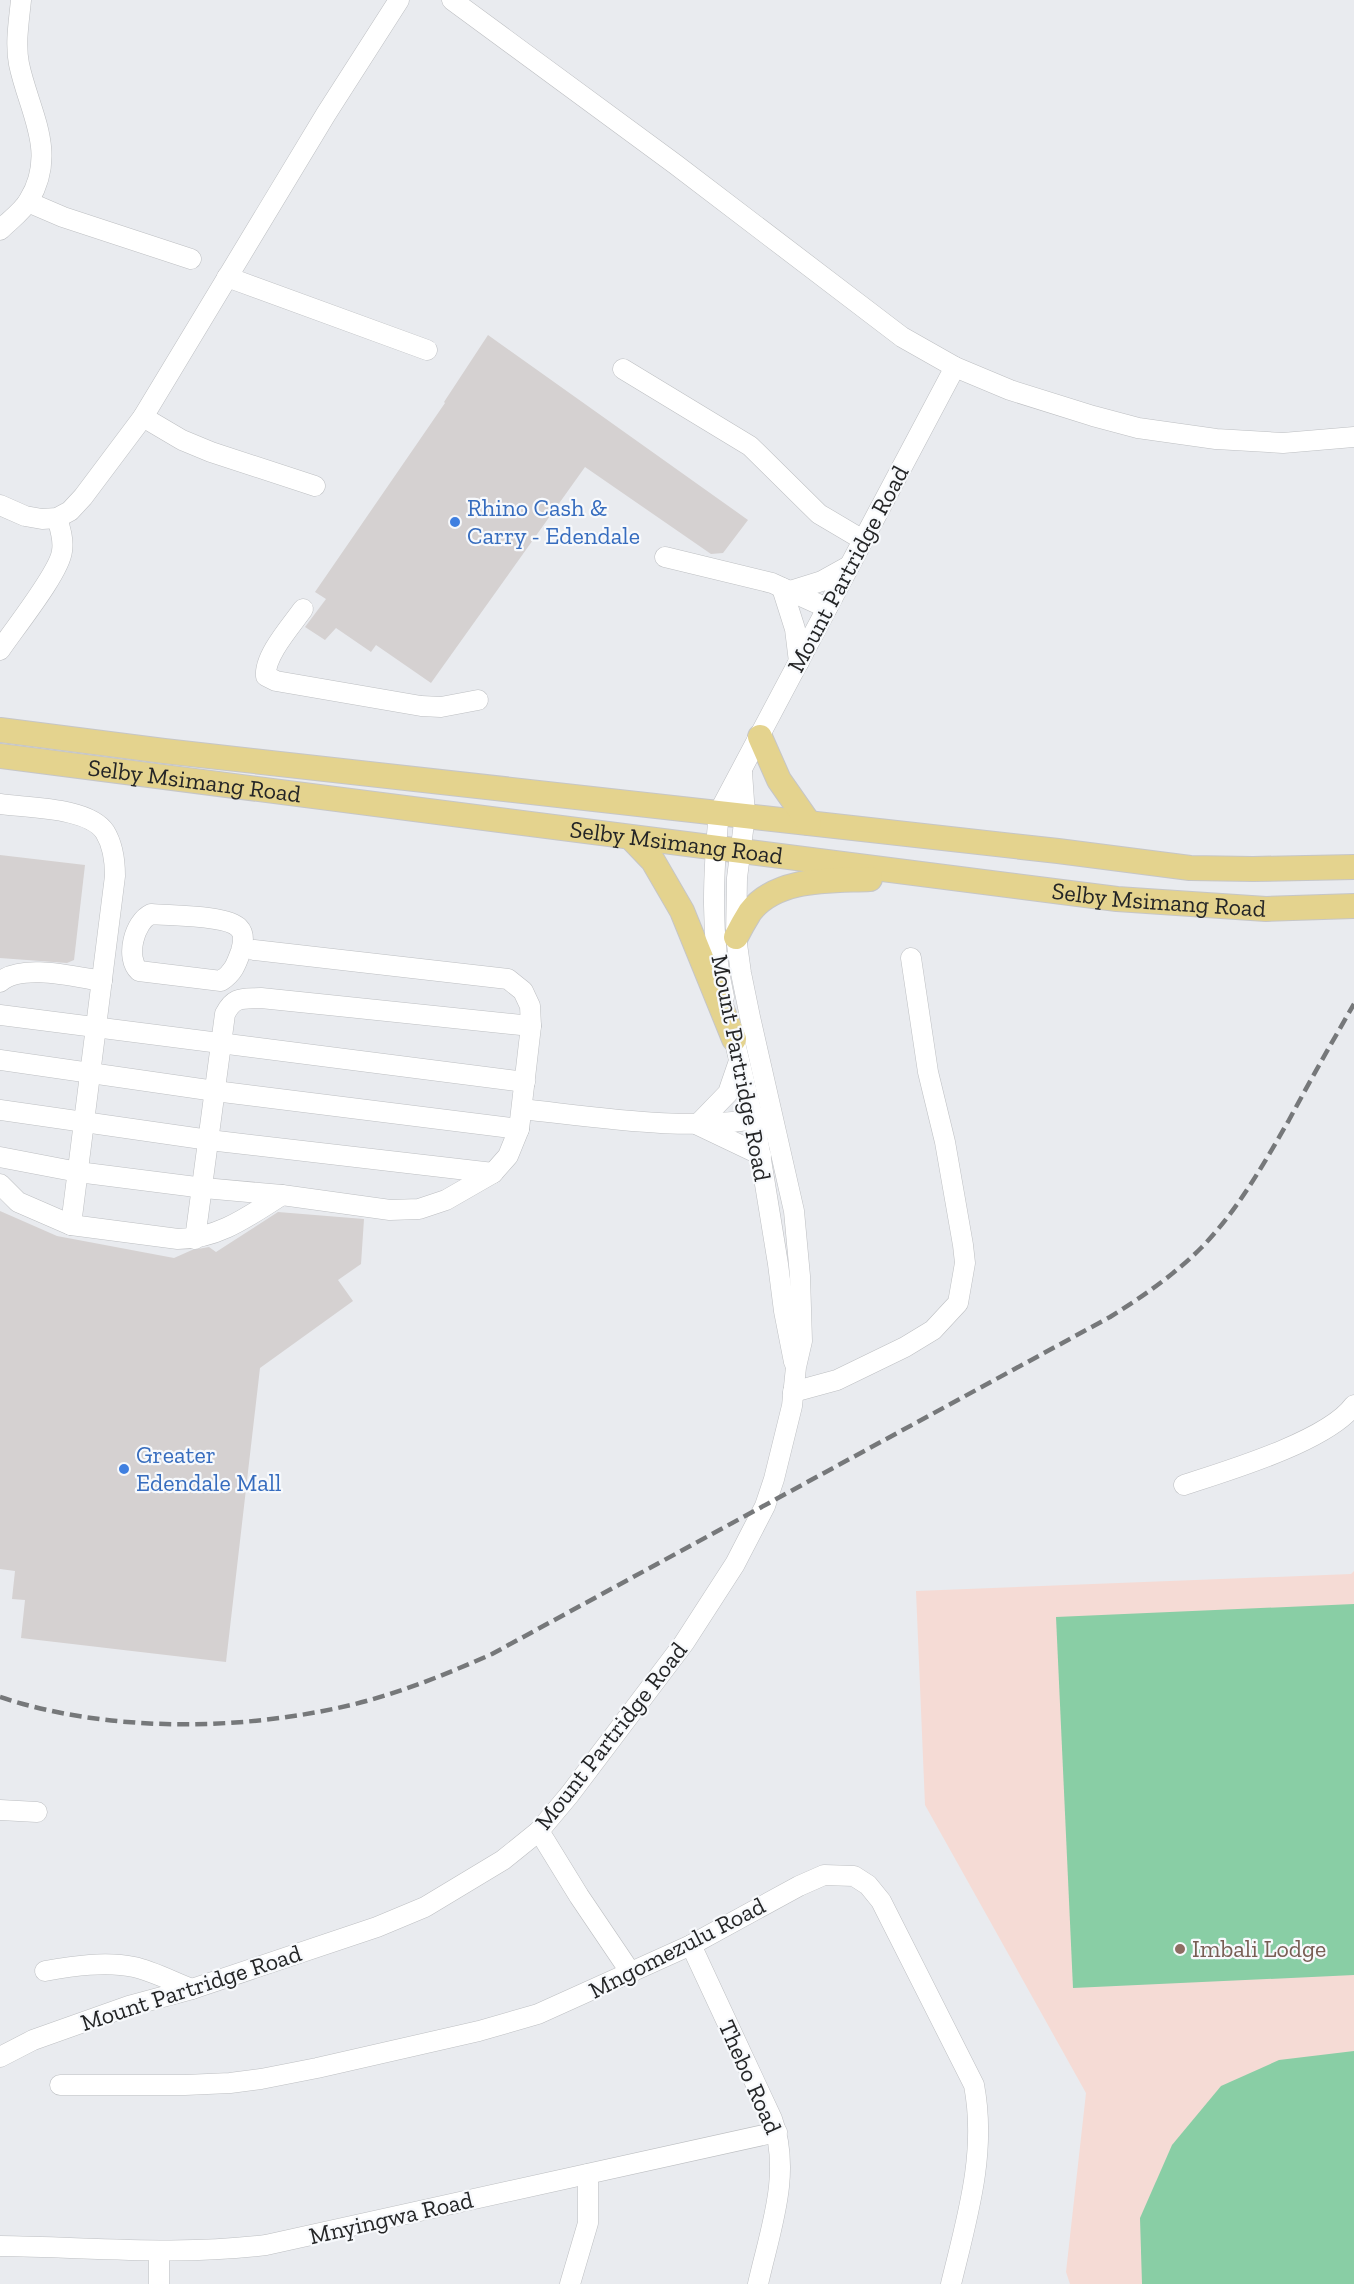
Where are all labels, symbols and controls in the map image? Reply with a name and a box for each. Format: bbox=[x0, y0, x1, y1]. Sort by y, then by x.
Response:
street label: Mount Partridge Road bbox=[781, 460, 914, 677]
place label: Rhino Cash & Carry - Edendale bbox=[467, 493, 640, 550]
marker: Rhino Cash & Carry - Edendale bbox=[448, 515, 462, 529]
street label: Selby Msimang Road bbox=[86, 752, 303, 808]
street label: Selby Msimang Road bbox=[568, 814, 785, 870]
street label: Selby Msimang Road bbox=[1050, 876, 1267, 923]
street label: Mount Partridge Road bbox=[705, 952, 778, 1184]
place label: Greater Edendale Mall bbox=[136, 1440, 282, 1497]
marker: Greater Edendale Mall bbox=[117, 1462, 131, 1476]
street label: Mount Partridge Road bbox=[528, 1636, 693, 1835]
street label: Mngomezulu Road bbox=[584, 1891, 770, 2004]
place label: Imbali Lodge bbox=[1192, 1934, 1326, 1963]
street label: Mount Partridge Road bbox=[77, 1938, 305, 2037]
marker: Imbali Lodge bbox=[1173, 1942, 1187, 1956]
street label: Thebo Road bbox=[712, 2015, 788, 2138]
street label: Mnyingwa Road bbox=[306, 2185, 476, 2250]

